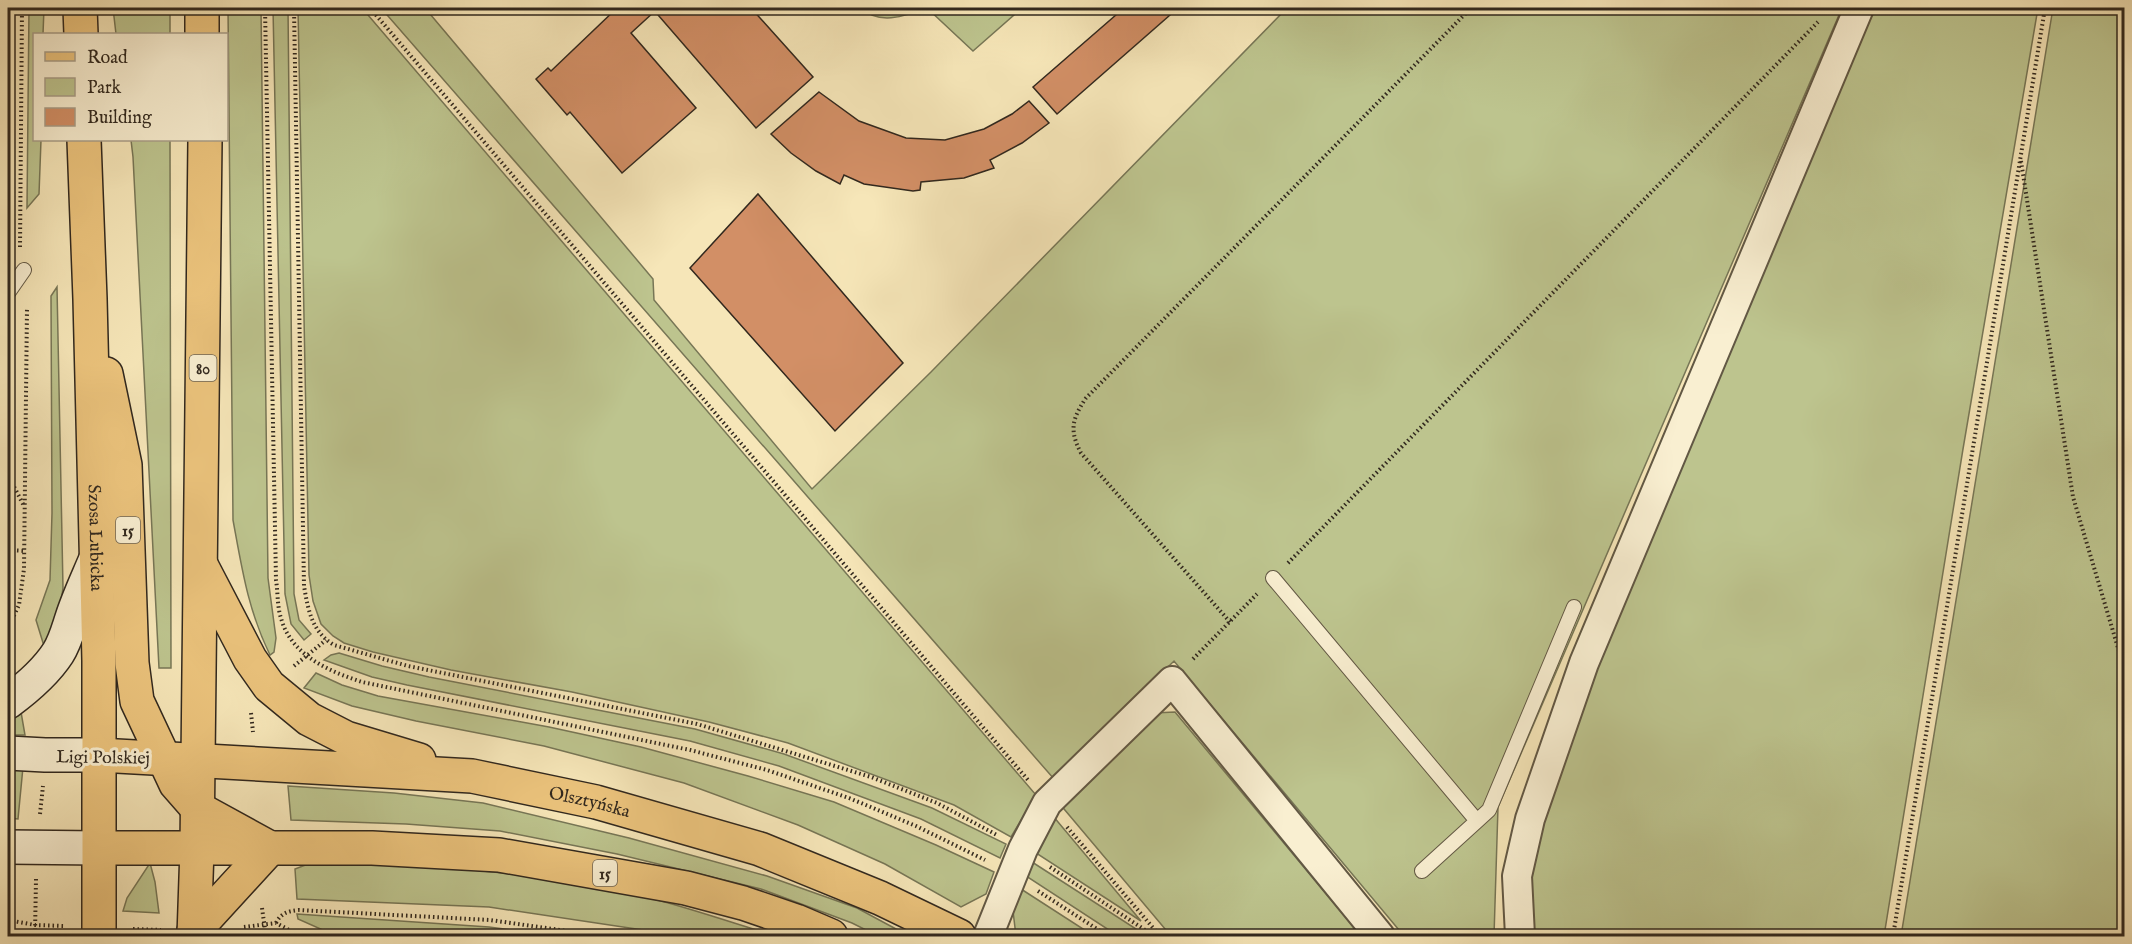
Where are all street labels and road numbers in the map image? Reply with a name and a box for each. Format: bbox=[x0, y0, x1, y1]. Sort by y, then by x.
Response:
road number: 80 bbox=[190, 355, 216, 381]
street label: Szosa Lubicka bbox=[82, 484, 107, 592]
road number: 15 bbox=[116, 517, 140, 543]
street label: Ligi Polskiej bbox=[56, 746, 150, 771]
street label: Olsztyńska bbox=[547, 782, 633, 824]
road number: 15 bbox=[593, 860, 617, 886]

